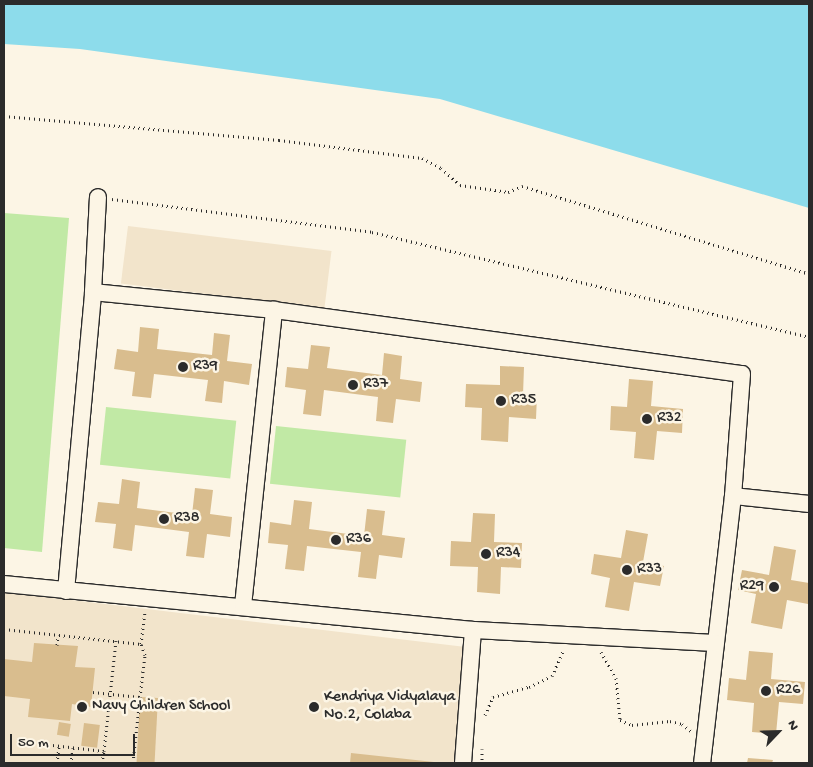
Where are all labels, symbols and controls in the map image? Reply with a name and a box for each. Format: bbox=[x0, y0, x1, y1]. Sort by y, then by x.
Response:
place label: R39 bbox=[193, 357, 218, 377]
marker: R39 bbox=[177, 361, 189, 373]
place label: R37 bbox=[363, 375, 388, 395]
marker: R37 bbox=[347, 379, 359, 391]
place label: R35 bbox=[511, 391, 536, 411]
marker: R35 bbox=[495, 395, 507, 407]
place label: R32 bbox=[657, 409, 682, 429]
marker: R32 bbox=[641, 413, 653, 425]
place label: R38 bbox=[174, 509, 199, 529]
marker: R38 bbox=[158, 513, 170, 525]
place label: R36 bbox=[346, 530, 371, 550]
marker: R36 bbox=[330, 534, 342, 546]
place label: R34 bbox=[496, 544, 520, 564]
marker: R34 bbox=[480, 548, 492, 560]
place label: R33 bbox=[637, 560, 662, 580]
marker: R33 bbox=[621, 564, 633, 576]
place label: R29 bbox=[740, 577, 764, 597]
marker: R29 bbox=[768, 581, 780, 593]
place label: R26 bbox=[776, 681, 800, 701]
marker: R26 bbox=[760, 685, 772, 697]
place label: Kendriya Vidyalaya No.2, Colaba bbox=[324, 688, 455, 726]
place label: Navy Children School bbox=[92, 697, 231, 717]
marker: Navy Children School bbox=[76, 701, 88, 713]
marker: Kendriya Vidyalaya No.2, Colaba bbox=[308, 701, 320, 713]
north arrow bbox=[753, 707, 803, 757]
text: N bbox=[783, 718, 802, 733]
scale bar bbox=[12, 724, 138, 756]
text: 50 m bbox=[18, 734, 49, 752]

